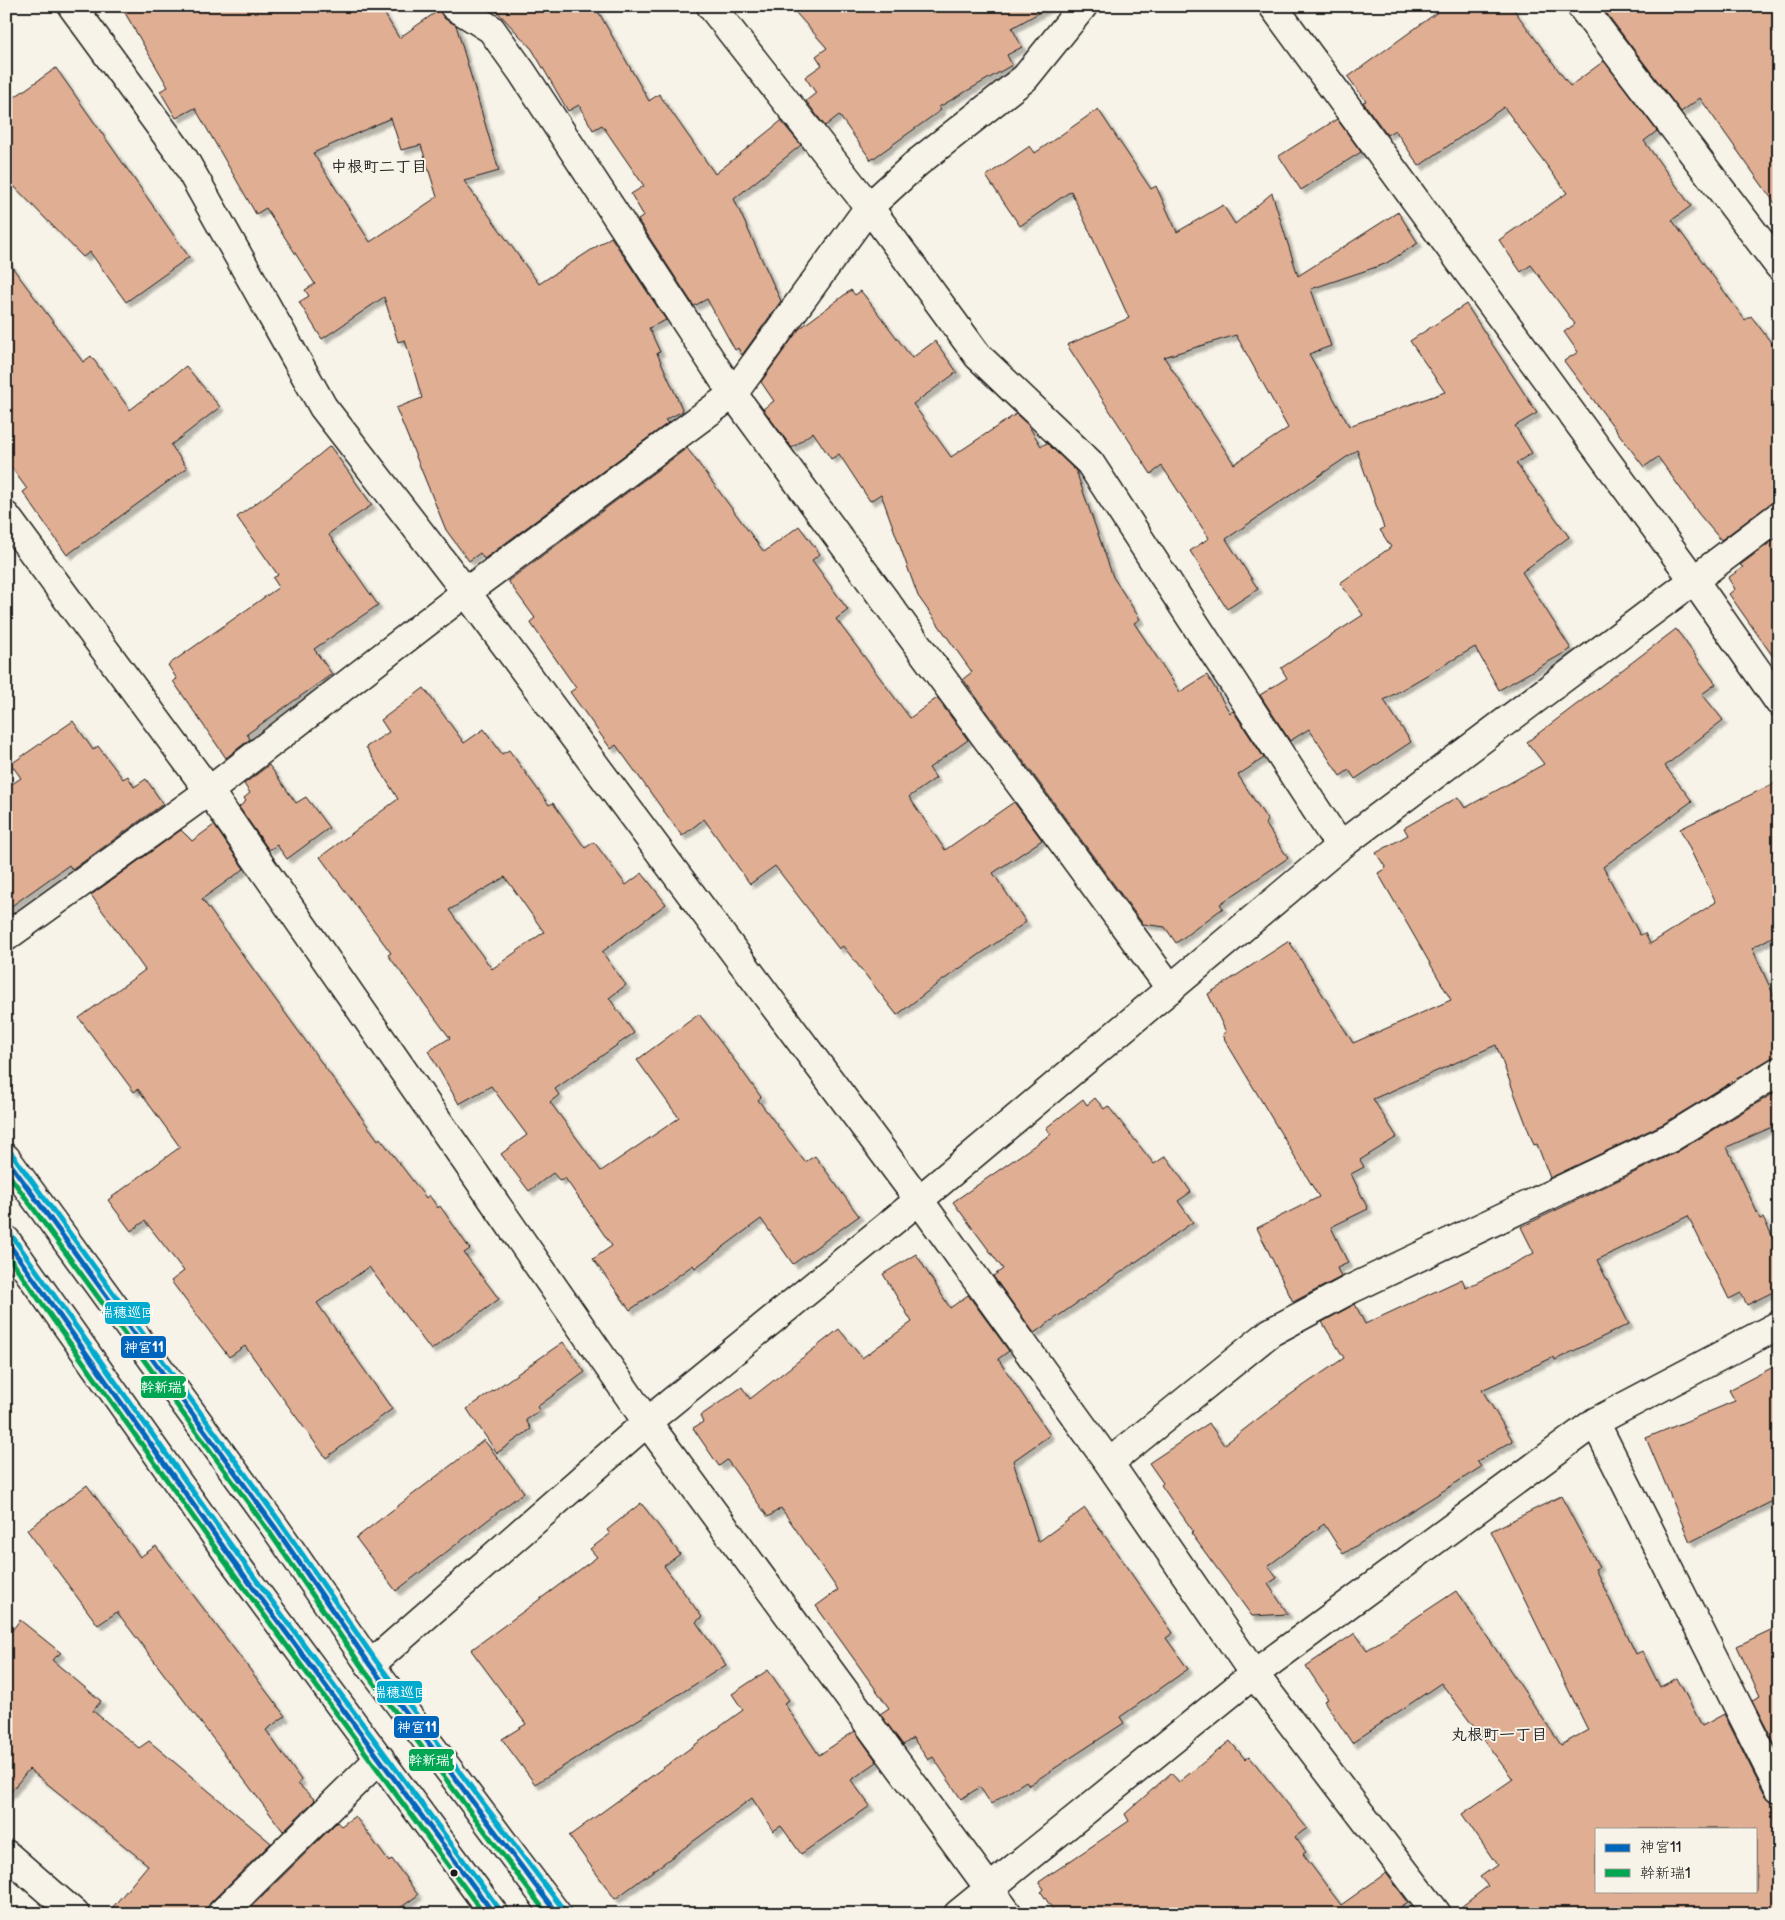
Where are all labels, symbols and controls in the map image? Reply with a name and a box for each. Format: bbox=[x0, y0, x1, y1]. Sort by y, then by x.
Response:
district label: 中根町二丁目 bbox=[331, 158, 427, 177]
line badge: 瑞穂巡回 bbox=[104, 1301, 151, 1325]
text: 瑞穂巡回 bbox=[98, 1304, 155, 1321]
line badge: 神宮11 bbox=[120, 1335, 167, 1359]
text: 神宮11 bbox=[124, 1339, 164, 1356]
line badge: 幹新瑞1 bbox=[140, 1375, 187, 1399]
text: 幹新瑞1 bbox=[140, 1379, 188, 1396]
line badge: 瑞穂巡回 bbox=[376, 1680, 423, 1704]
text: 瑞穂巡回 bbox=[371, 1684, 428, 1701]
line badge: 神宮11 bbox=[393, 1715, 440, 1739]
text: 神宮11 bbox=[397, 1719, 437, 1736]
district label: 丸根町一丁目 bbox=[1451, 1726, 1547, 1745]
line badge: 幹新瑞1 bbox=[408, 1748, 455, 1772]
text: 幹新瑞1 bbox=[408, 1752, 456, 1769]
legend bbox=[1595, 1828, 1758, 1892]
text: 神宮11 bbox=[1640, 1838, 1682, 1857]
text: 幹新瑞1 bbox=[1640, 1864, 1691, 1883]
unlabelled marker bbox=[449, 1868, 459, 1878]

